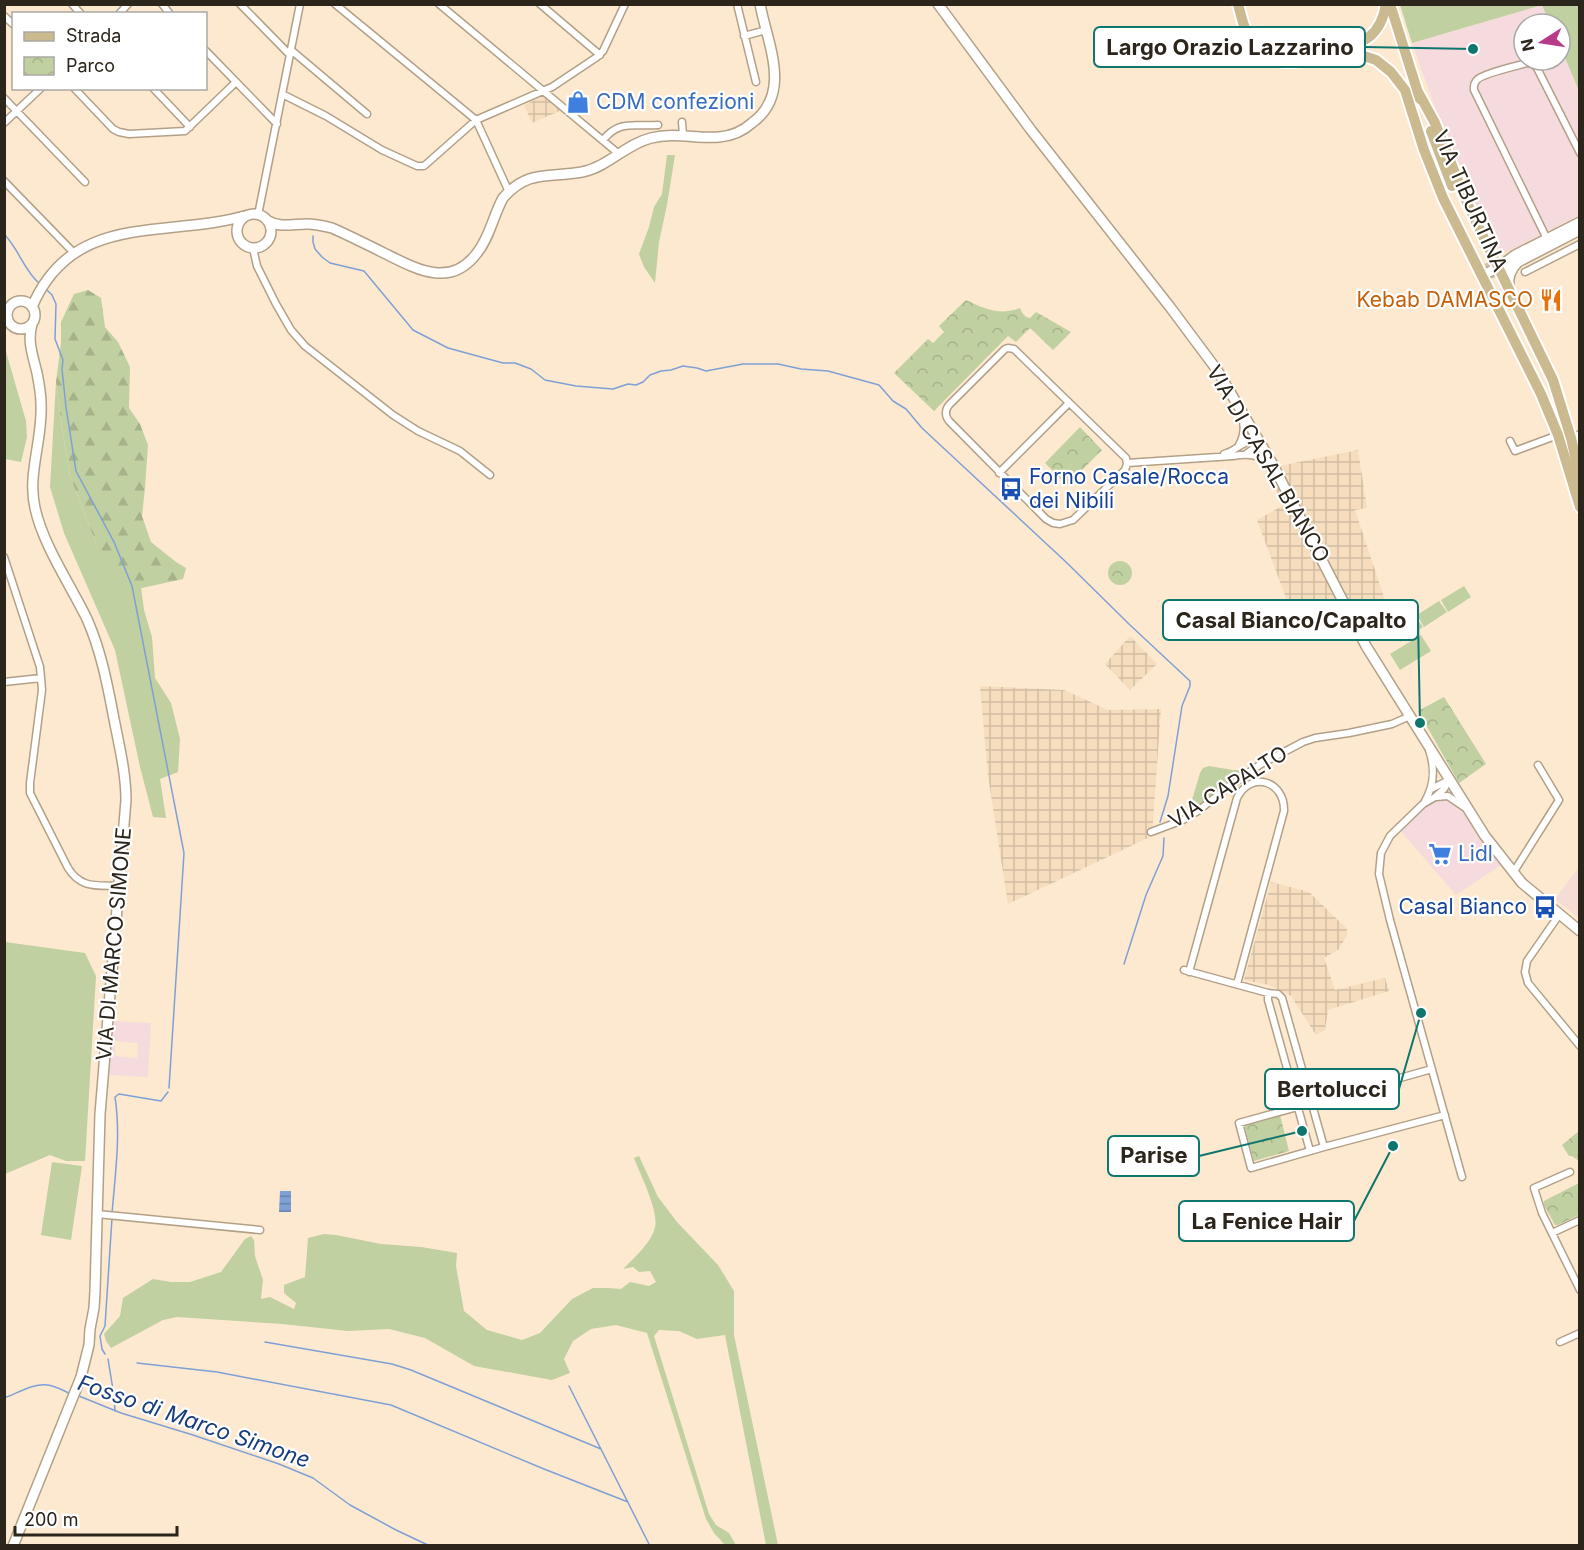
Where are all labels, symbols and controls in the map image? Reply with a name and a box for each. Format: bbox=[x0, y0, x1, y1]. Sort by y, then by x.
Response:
legend bbox=[12, 12, 207, 90]
north arrow bbox=[1512, 12, 1572, 72]
text: Strada bbox=[66, 25, 121, 46]
callout: Largo Orazio Lazzarino bbox=[1094, 27, 1365, 67]
text: Largo Orazio Lazzarino bbox=[1106, 34, 1354, 60]
text: N bbox=[1516, 37, 1538, 53]
text: Parco bbox=[66, 55, 115, 76]
shop icon: CDM confezioni bbox=[565, 89, 591, 115]
place label: CDM confezioni bbox=[596, 89, 754, 114]
street label: VIA TIBURTINA bbox=[1428, 126, 1513, 275]
place label: Kebab DAMASCO bbox=[1357, 287, 1533, 312]
restaurant icon: Kebab DAMASCO bbox=[1538, 287, 1564, 313]
street label: VIA DI CASAL BIANCO bbox=[1202, 361, 1335, 567]
place label: Forno Casale/Rocca dei Nibili bbox=[1029, 464, 1229, 513]
bus stop icon: Forno Casale/Rocca dei Nibili bbox=[998, 476, 1024, 502]
callout: Casal Bianco/Capalto bbox=[1163, 600, 1418, 640]
text: Casal Bianco/Capalto bbox=[1176, 607, 1406, 633]
street label: VIA CAPALTO bbox=[1164, 740, 1292, 833]
street label: VIA DI MARCO SIMONE bbox=[91, 826, 136, 1062]
supermarket icon: Lidl bbox=[1427, 841, 1453, 867]
place label: Lidl bbox=[1458, 841, 1493, 866]
place label: Casal Bianco bbox=[1398, 894, 1527, 919]
bus stop icon: Casal Bianco bbox=[1532, 894, 1558, 920]
callout: Bertolucci bbox=[1265, 1069, 1399, 1109]
text: Bertolucci bbox=[1277, 1076, 1387, 1102]
callout: Parise bbox=[1108, 1136, 1199, 1176]
text: Parise bbox=[1120, 1142, 1188, 1168]
callout: La Fenice Hair bbox=[1179, 1201, 1354, 1241]
text: La Fenice Hair bbox=[1192, 1208, 1342, 1234]
water label: Fosso di Marco Simone bbox=[75, 1369, 313, 1473]
scale bar bbox=[15, 1499, 177, 1537]
text: 200 m bbox=[24, 1509, 79, 1530]

